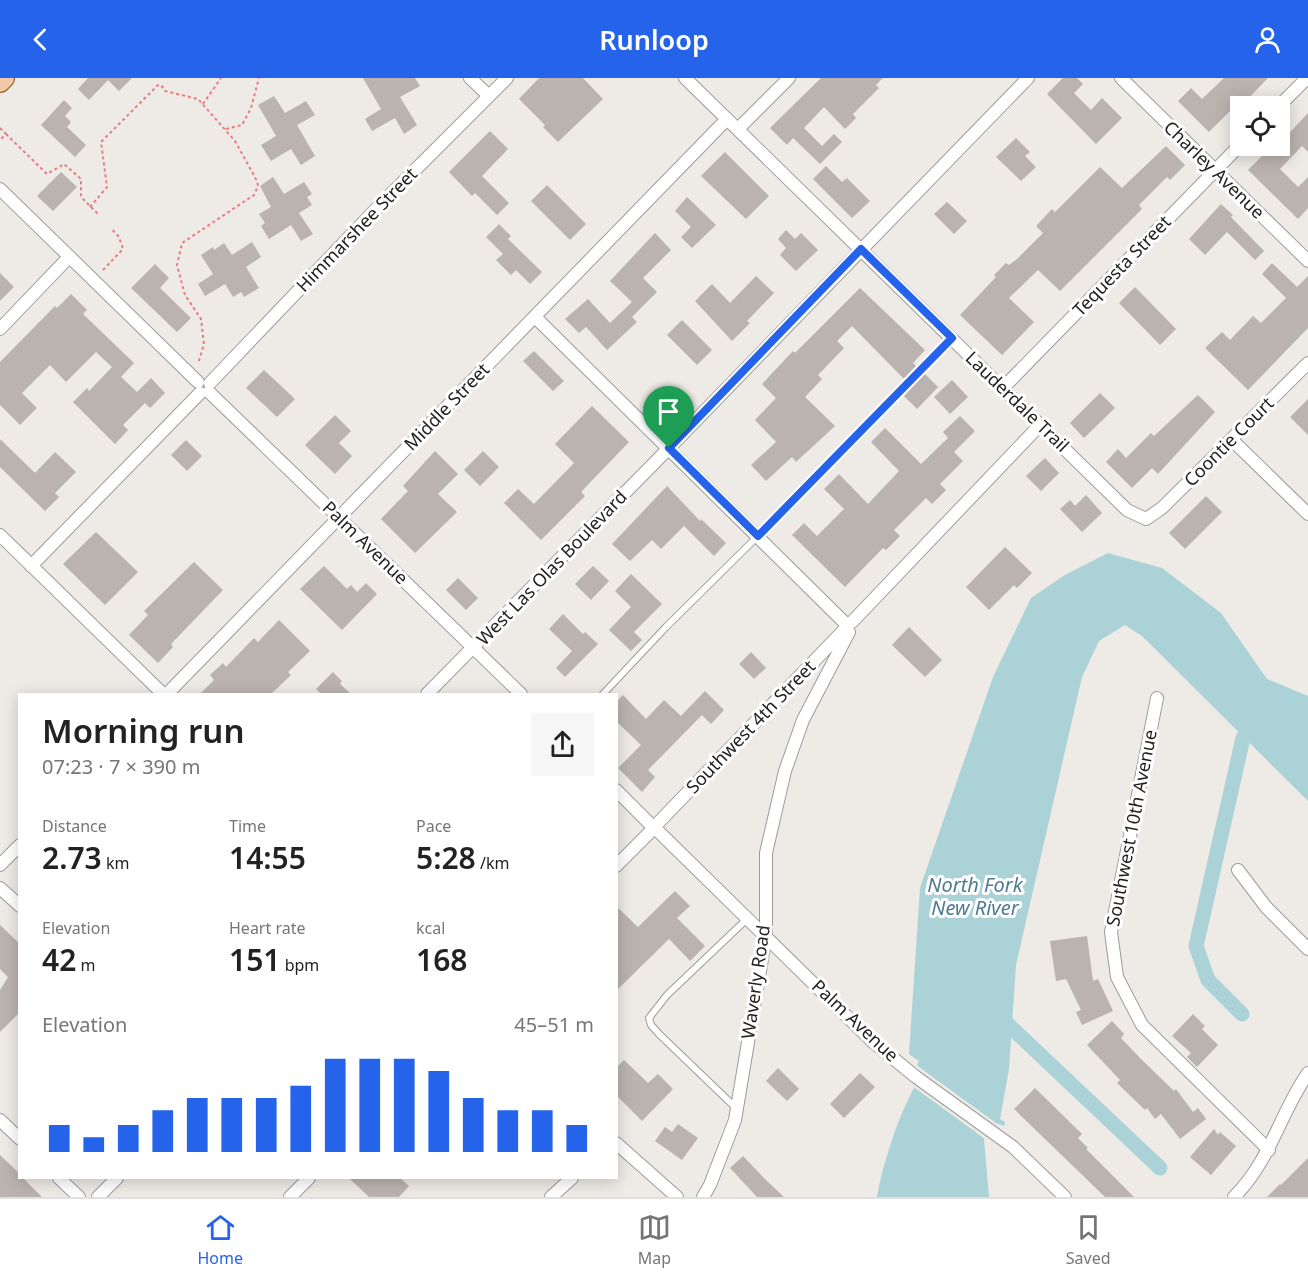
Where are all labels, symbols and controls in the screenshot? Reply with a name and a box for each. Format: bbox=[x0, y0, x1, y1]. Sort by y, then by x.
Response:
text: Runloop bbox=[599, 21, 709, 58]
icon: back bbox=[24, 23, 57, 56]
icon: person bbox=[1251, 23, 1284, 56]
map controls bbox=[1230, 96, 1290, 156]
button: locate bbox=[1230, 96, 1290, 156]
street label: Charley Avenue bbox=[1159, 115, 1270, 224]
street label: Himmarshee Street bbox=[291, 162, 422, 297]
street label: Tequesta Street bbox=[1067, 209, 1176, 321]
street label: Lauderdale Trail bbox=[961, 346, 1075, 457]
street label: Middle Street bbox=[398, 357, 494, 455]
pin bbox=[643, 386, 694, 448]
street label: Coontie Court bbox=[1178, 391, 1279, 491]
icon: arrive bbox=[652, 395, 685, 428]
street label: West Las Olas Boulevard bbox=[471, 485, 632, 650]
street label: Palm Avenue bbox=[318, 495, 414, 589]
street label: Southwest 4th Street bbox=[680, 654, 821, 798]
text: Morning run bbox=[42, 708, 244, 753]
button: share bbox=[531, 713, 594, 776]
street label: Southwest 10th Avenue bbox=[1100, 727, 1162, 928]
text: 07:23 · 7 × 390 m bbox=[42, 753, 200, 780]
text: Distance bbox=[42, 815, 107, 837]
text: Time bbox=[229, 815, 266, 837]
text: Pace bbox=[416, 815, 451, 837]
text: 2.73 bbox=[42, 837, 102, 878]
text: 14:55 bbox=[229, 837, 306, 878]
text: 5:28 bbox=[416, 837, 476, 878]
text: km bbox=[102, 852, 129, 874]
text: /km bbox=[476, 852, 509, 874]
water label: North Fork New River bbox=[927, 871, 1024, 921]
text: Elevation bbox=[42, 917, 110, 939]
text: Heart rate bbox=[229, 917, 305, 939]
text: kcal bbox=[416, 917, 445, 939]
street label: Waverly Road bbox=[735, 923, 775, 1040]
text: 42 bbox=[42, 939, 76, 980]
text: 151 bbox=[229, 939, 280, 980]
text: 168 bbox=[416, 939, 467, 980]
text: m bbox=[76, 954, 95, 976]
text: bpm bbox=[280, 954, 319, 976]
street label: Palm Avenue bbox=[807, 974, 904, 1067]
text: Elevation bbox=[42, 1011, 127, 1038]
text: 45–51 m bbox=[514, 1011, 594, 1038]
tab: Home bbox=[197, 1211, 243, 1269]
tab: Map bbox=[638, 1211, 671, 1269]
tab: Saved bbox=[1066, 1211, 1111, 1269]

